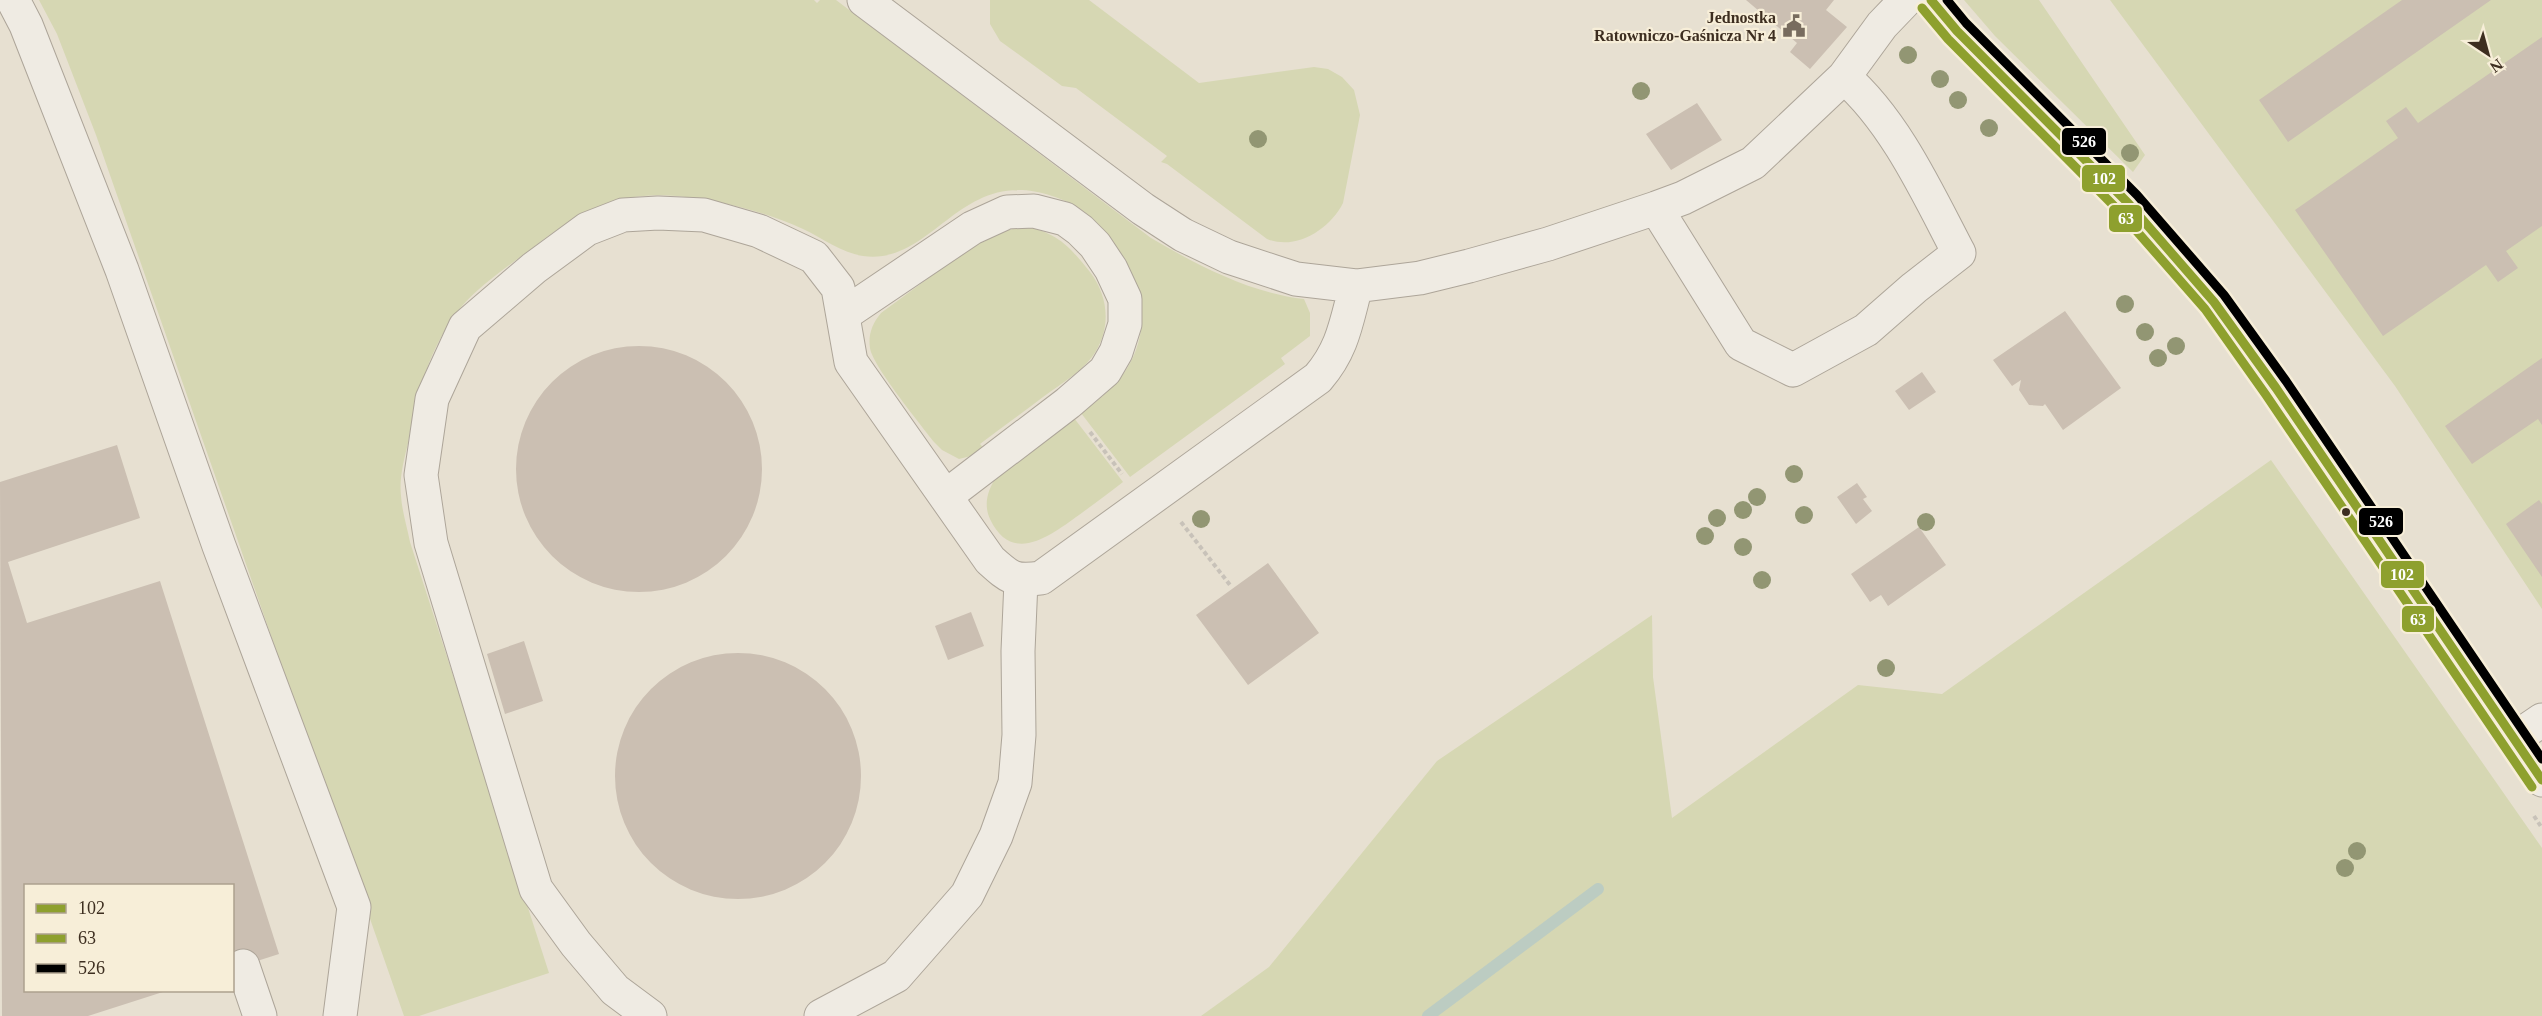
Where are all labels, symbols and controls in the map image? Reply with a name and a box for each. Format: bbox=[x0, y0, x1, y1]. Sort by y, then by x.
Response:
place label: Jednostka Ratowniczo-Gaśnicza Nr 4 bbox=[1594, 9, 1776, 44]
public building icon: Jednostka Ratowniczo-Gaśnicza Nr 4 bbox=[1781, 13, 1807, 39]
north arrow bbox=[2458, 24, 2518, 84]
text: N bbox=[2486, 55, 2506, 76]
line badge: 526 bbox=[2061, 127, 2107, 156]
text: 526 bbox=[2072, 133, 2096, 150]
line badge: 102 bbox=[2081, 164, 2126, 193]
text: 102 bbox=[2092, 170, 2116, 187]
line badge: 63 bbox=[2108, 204, 2143, 233]
text: 63 bbox=[2118, 210, 2134, 227]
unlabelled marker bbox=[2340, 506, 2352, 518]
line badge: 526 bbox=[2358, 507, 2404, 536]
text: 526 bbox=[2369, 513, 2393, 530]
line badge: 102 bbox=[2380, 560, 2425, 589]
text: 102 bbox=[2390, 566, 2414, 583]
line badge: 63 bbox=[2401, 605, 2435, 633]
text: 63 bbox=[2410, 611, 2426, 628]
legend bbox=[24, 884, 234, 992]
text: 102 bbox=[78, 898, 105, 918]
text: 63 bbox=[78, 928, 96, 948]
text: 526 bbox=[78, 958, 105, 978]

